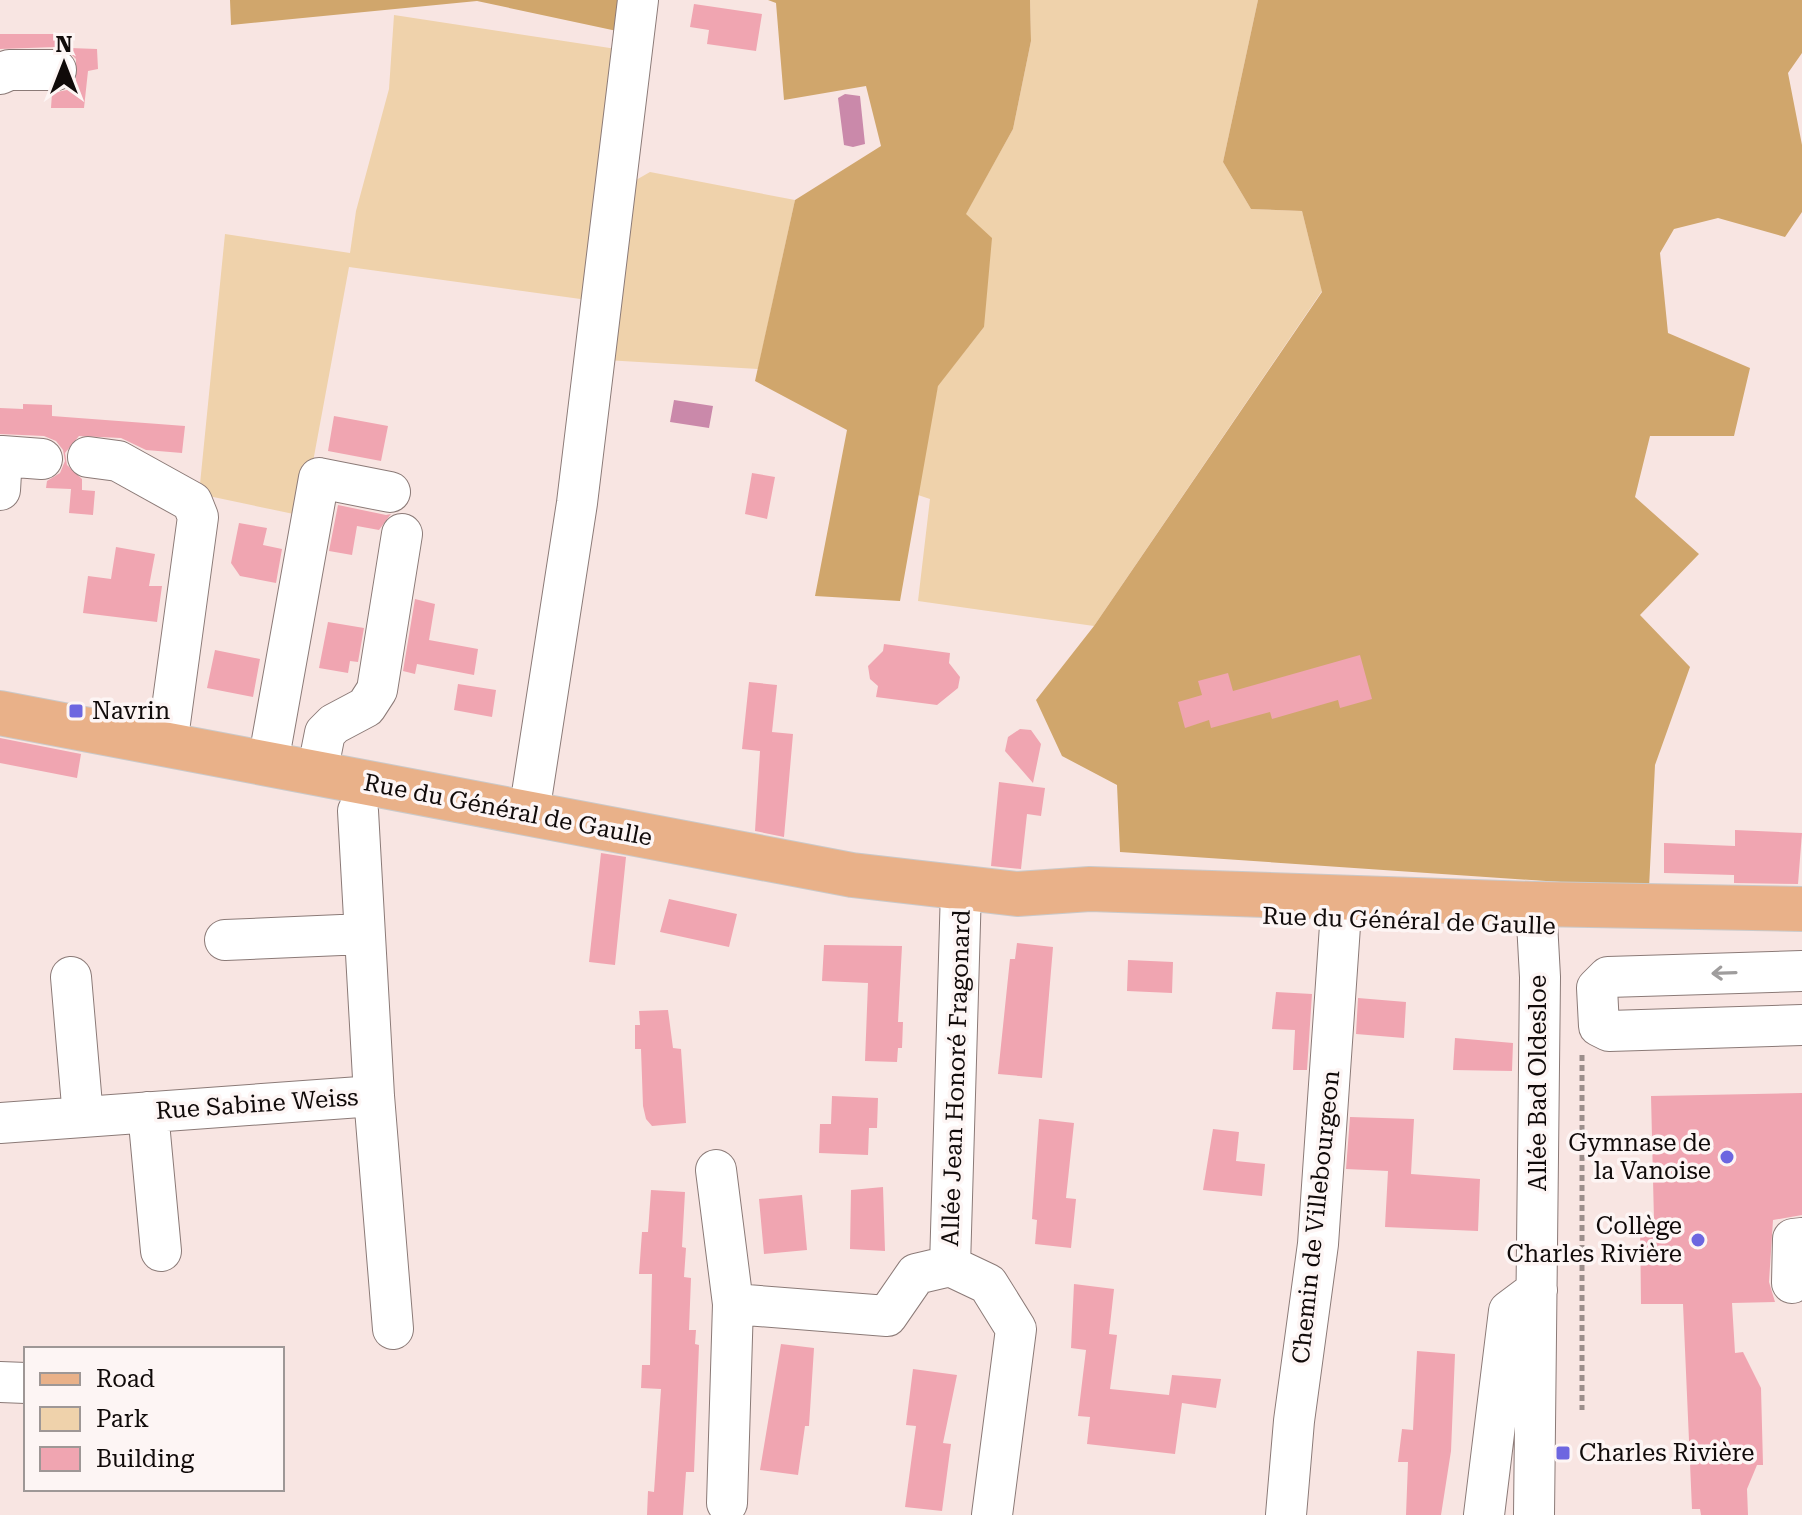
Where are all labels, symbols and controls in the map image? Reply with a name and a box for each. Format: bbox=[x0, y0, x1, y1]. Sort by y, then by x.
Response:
north arrow bbox=[24, 24, 104, 104]
text: N bbox=[56, 32, 73, 57]
place label: Navrin bbox=[92, 697, 170, 725]
marker: Navrin bbox=[67, 702, 85, 720]
street label: Rue du Général de Gaulle bbox=[361, 768, 655, 852]
street label: Rue du Général de Gaulle bbox=[1262, 902, 1556, 940]
street label: Allée Jean Honoré Fragonard bbox=[936, 909, 976, 1247]
one-way arrow bbox=[1711, 966, 1738, 981]
street label: Allée Bad Oldesloe bbox=[1524, 975, 1552, 1191]
street label: Chemin de Villebourgeon bbox=[1287, 1069, 1345, 1365]
street label: Rue Sabine Weiss bbox=[155, 1083, 359, 1125]
place label: Gymnase de la Vanoise bbox=[1568, 1129, 1711, 1185]
marker: Gymnase de la Vanoise bbox=[1718, 1148, 1736, 1166]
place label: Collège Charles Rivière bbox=[1506, 1212, 1682, 1268]
marker: Collège Charles Rivière bbox=[1689, 1231, 1707, 1249]
legend bbox=[24, 1347, 284, 1491]
text: Road bbox=[96, 1365, 155, 1393]
text: Park bbox=[96, 1405, 149, 1433]
place label: Charles Rivière bbox=[1579, 1439, 1755, 1467]
marker: Charles Rivière bbox=[1554, 1444, 1572, 1462]
text: Building bbox=[96, 1445, 194, 1473]

